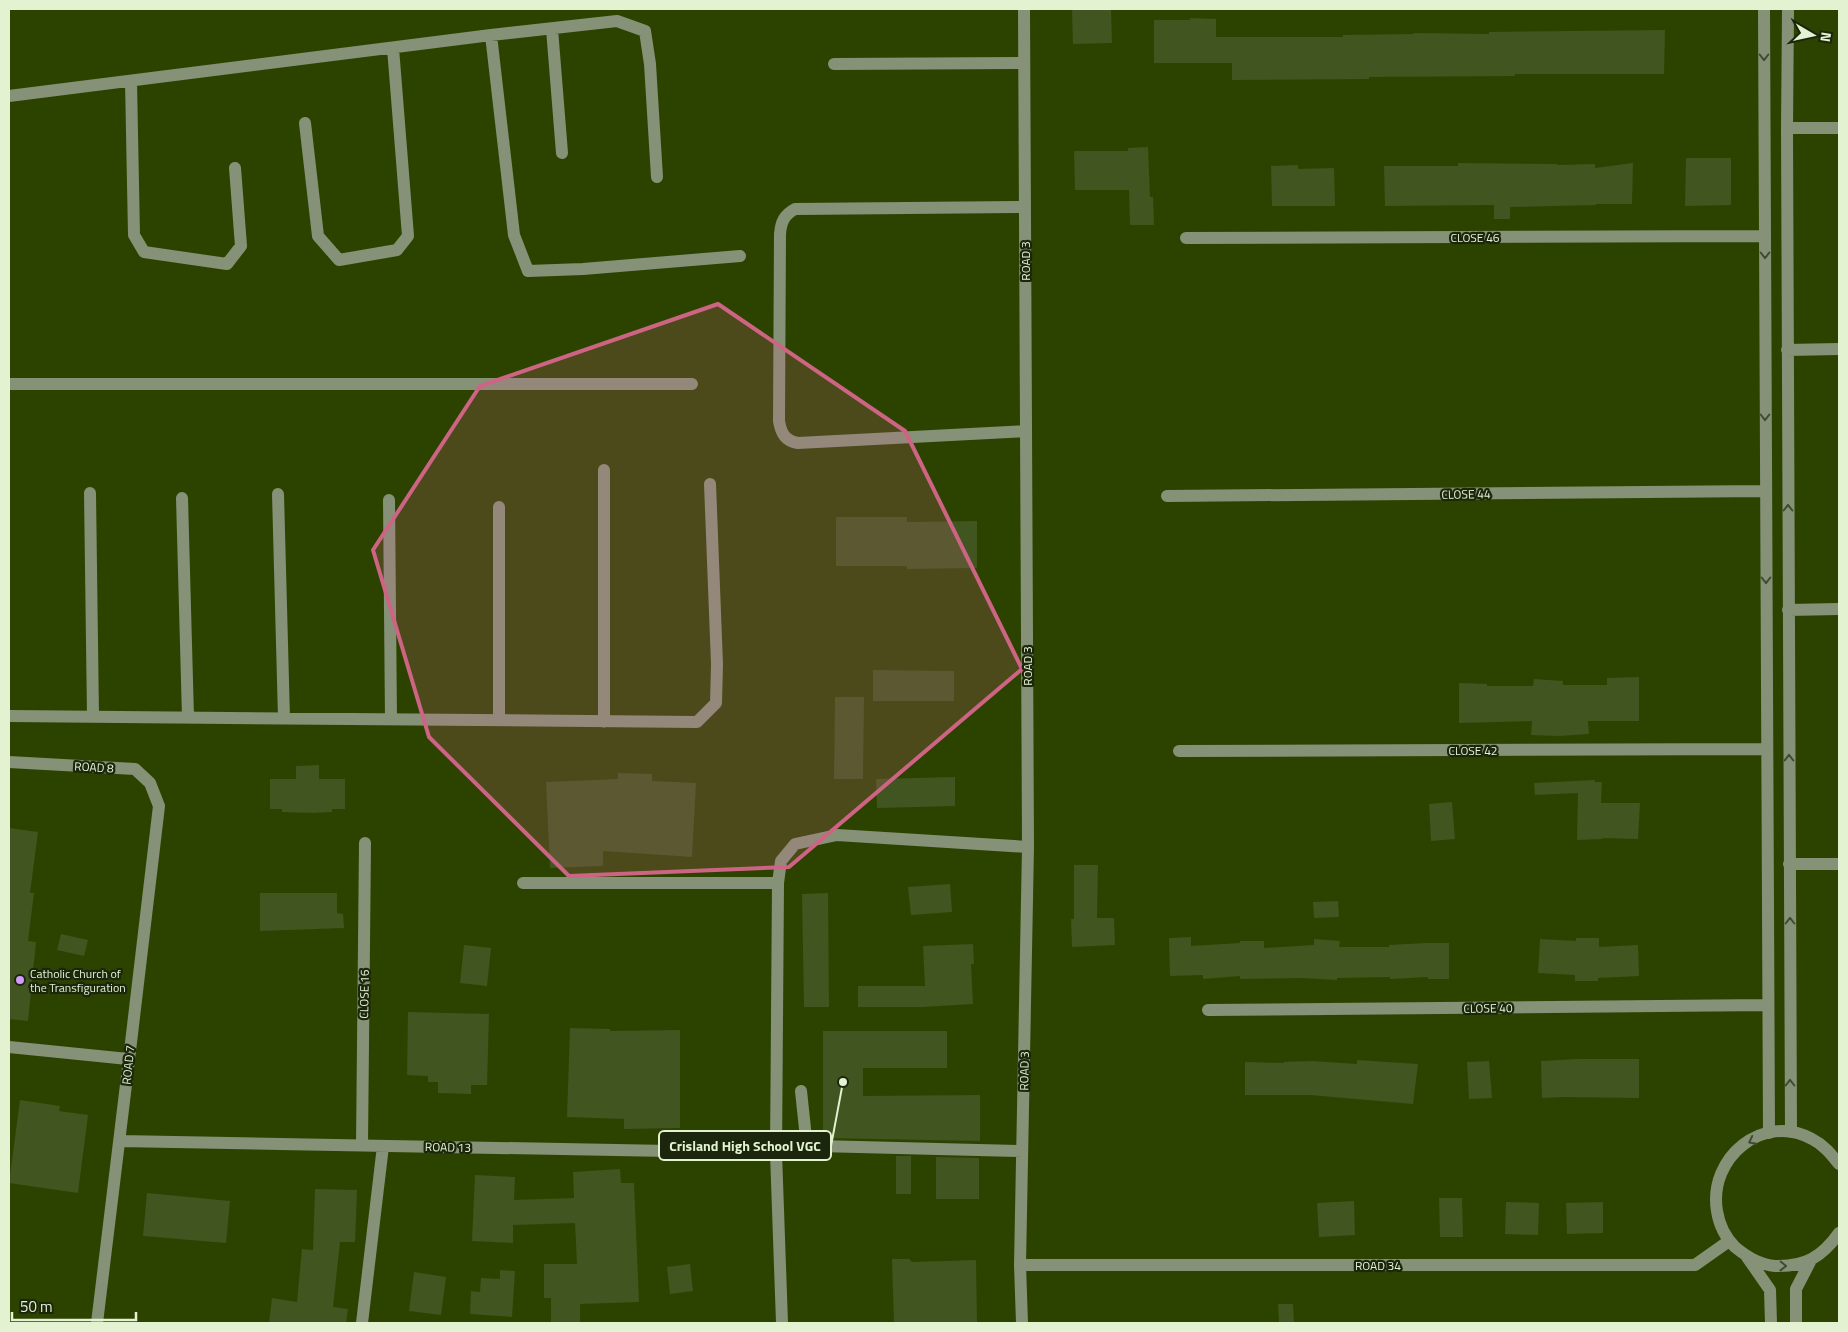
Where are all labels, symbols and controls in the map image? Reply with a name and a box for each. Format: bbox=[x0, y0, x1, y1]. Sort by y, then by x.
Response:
north arrow bbox=[1788, 10, 1838, 60]
text: N bbox=[1815, 31, 1837, 44]
one-way arrow bbox=[1759, 54, 1769, 62]
street label: CLOSE 46 bbox=[1450, 228, 1500, 247]
street label: ROAD 3 bbox=[1016, 241, 1035, 281]
one-way arrow bbox=[1760, 252, 1770, 259]
one-way arrow bbox=[1760, 414, 1770, 422]
street label: CLOSE 44 bbox=[1441, 484, 1491, 504]
one-way arrow bbox=[1783, 504, 1793, 512]
one-way arrow bbox=[1761, 576, 1771, 584]
street label: ROAD 3 bbox=[1018, 646, 1037, 686]
street label: CLOSE 42 bbox=[1448, 741, 1498, 760]
one-way arrow bbox=[1784, 754, 1794, 762]
street label: ROAD 8 bbox=[74, 756, 114, 778]
one-way arrow bbox=[1785, 917, 1795, 924]
place label: Catholic Church of the Transfiguration bbox=[30, 964, 126, 997]
street label: CLOSE 16 bbox=[354, 969, 374, 1019]
marker: Catholic Church of the Transfiguration bbox=[14, 974, 26, 986]
street label: CLOSE 40 bbox=[1463, 998, 1513, 1018]
street label: ROAD 7 bbox=[116, 1044, 140, 1086]
street label: ROAD 3 bbox=[1014, 1051, 1034, 1091]
one-way arrow bbox=[1785, 1079, 1795, 1087]
callout: Crisland High School VGC bbox=[659, 1131, 831, 1160]
one-way arrow bbox=[1748, 1134, 1757, 1144]
text: Crisland High School VGC bbox=[669, 1135, 821, 1156]
street label: ROAD 13 bbox=[425, 1137, 471, 1157]
street label: ROAD 34 bbox=[1355, 1256, 1401, 1275]
one-way arrow bbox=[1780, 1261, 1788, 1271]
scale bar bbox=[12, 1290, 136, 1322]
text: 50 m bbox=[20, 1295, 53, 1318]

